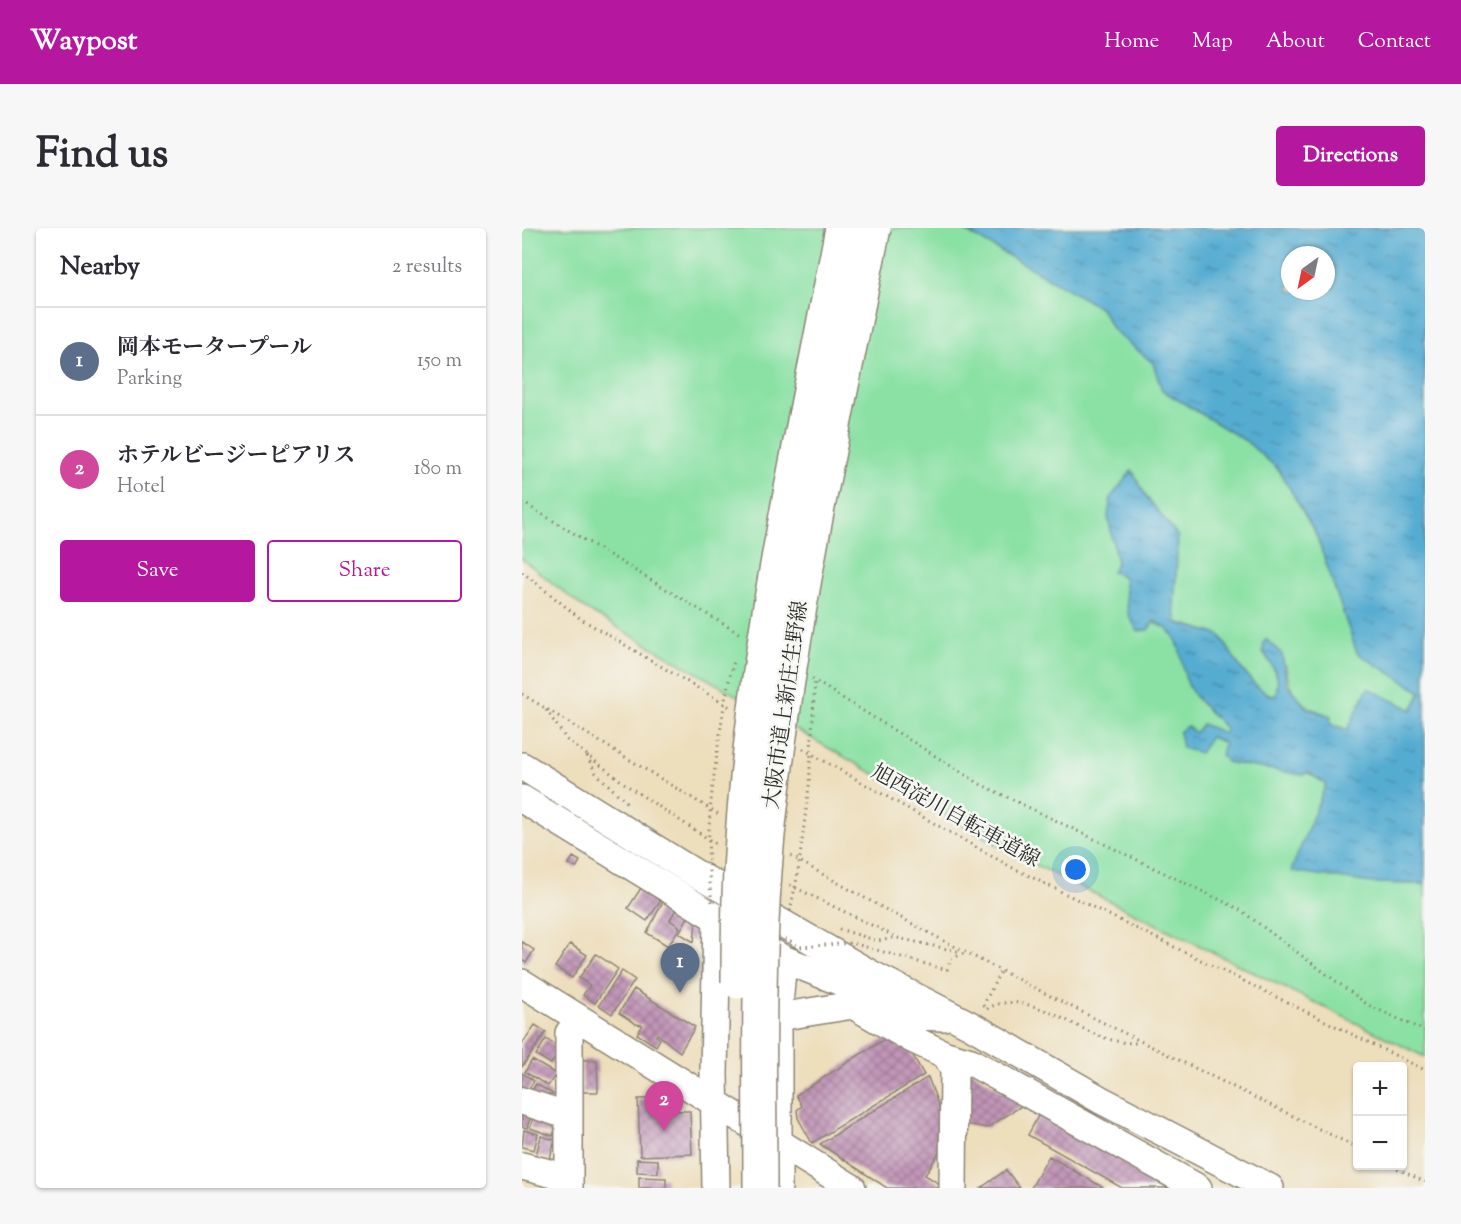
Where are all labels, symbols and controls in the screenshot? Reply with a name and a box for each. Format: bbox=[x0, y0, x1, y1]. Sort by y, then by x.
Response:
text: Waypost bbox=[30, 22, 137, 62]
text: Home bbox=[1104, 27, 1159, 57]
text: Map bbox=[1192, 27, 1233, 57]
text: About bbox=[1266, 27, 1325, 57]
text: Contact bbox=[1358, 27, 1431, 57]
text: Find us bbox=[36, 126, 168, 186]
button: Directions bbox=[1276, 126, 1425, 186]
north arrow bbox=[1281, 246, 1335, 300]
text: Nearby bbox=[60, 249, 140, 286]
text: 2 results bbox=[392, 253, 462, 282]
text: 岡本モータープール bbox=[117, 333, 312, 365]
text: 1 bbox=[76, 347, 83, 376]
text: 150 m bbox=[417, 347, 462, 376]
text: Parking bbox=[117, 365, 182, 394]
text: ホテルビージーピアリス bbox=[117, 441, 355, 473]
text: 2 bbox=[75, 455, 84, 484]
text: 180 m bbox=[414, 455, 462, 484]
text: Hotel bbox=[117, 473, 165, 502]
button: Save bbox=[60, 540, 255, 602]
button: Share bbox=[267, 540, 462, 602]
street label: 大阪市道上新庄生野線 bbox=[758, 599, 816, 811]
street label: 旭西淀川自転車道線 bbox=[865, 758, 1045, 876]
your location bbox=[1061, 855, 1090, 884]
pin: 1 bbox=[660, 944, 700, 993]
map controls bbox=[1353, 1062, 1407, 1170]
button: + bbox=[1353, 1062, 1407, 1116]
pin: 2 bbox=[644, 1082, 684, 1131]
button: − bbox=[1353, 1116, 1407, 1170]

